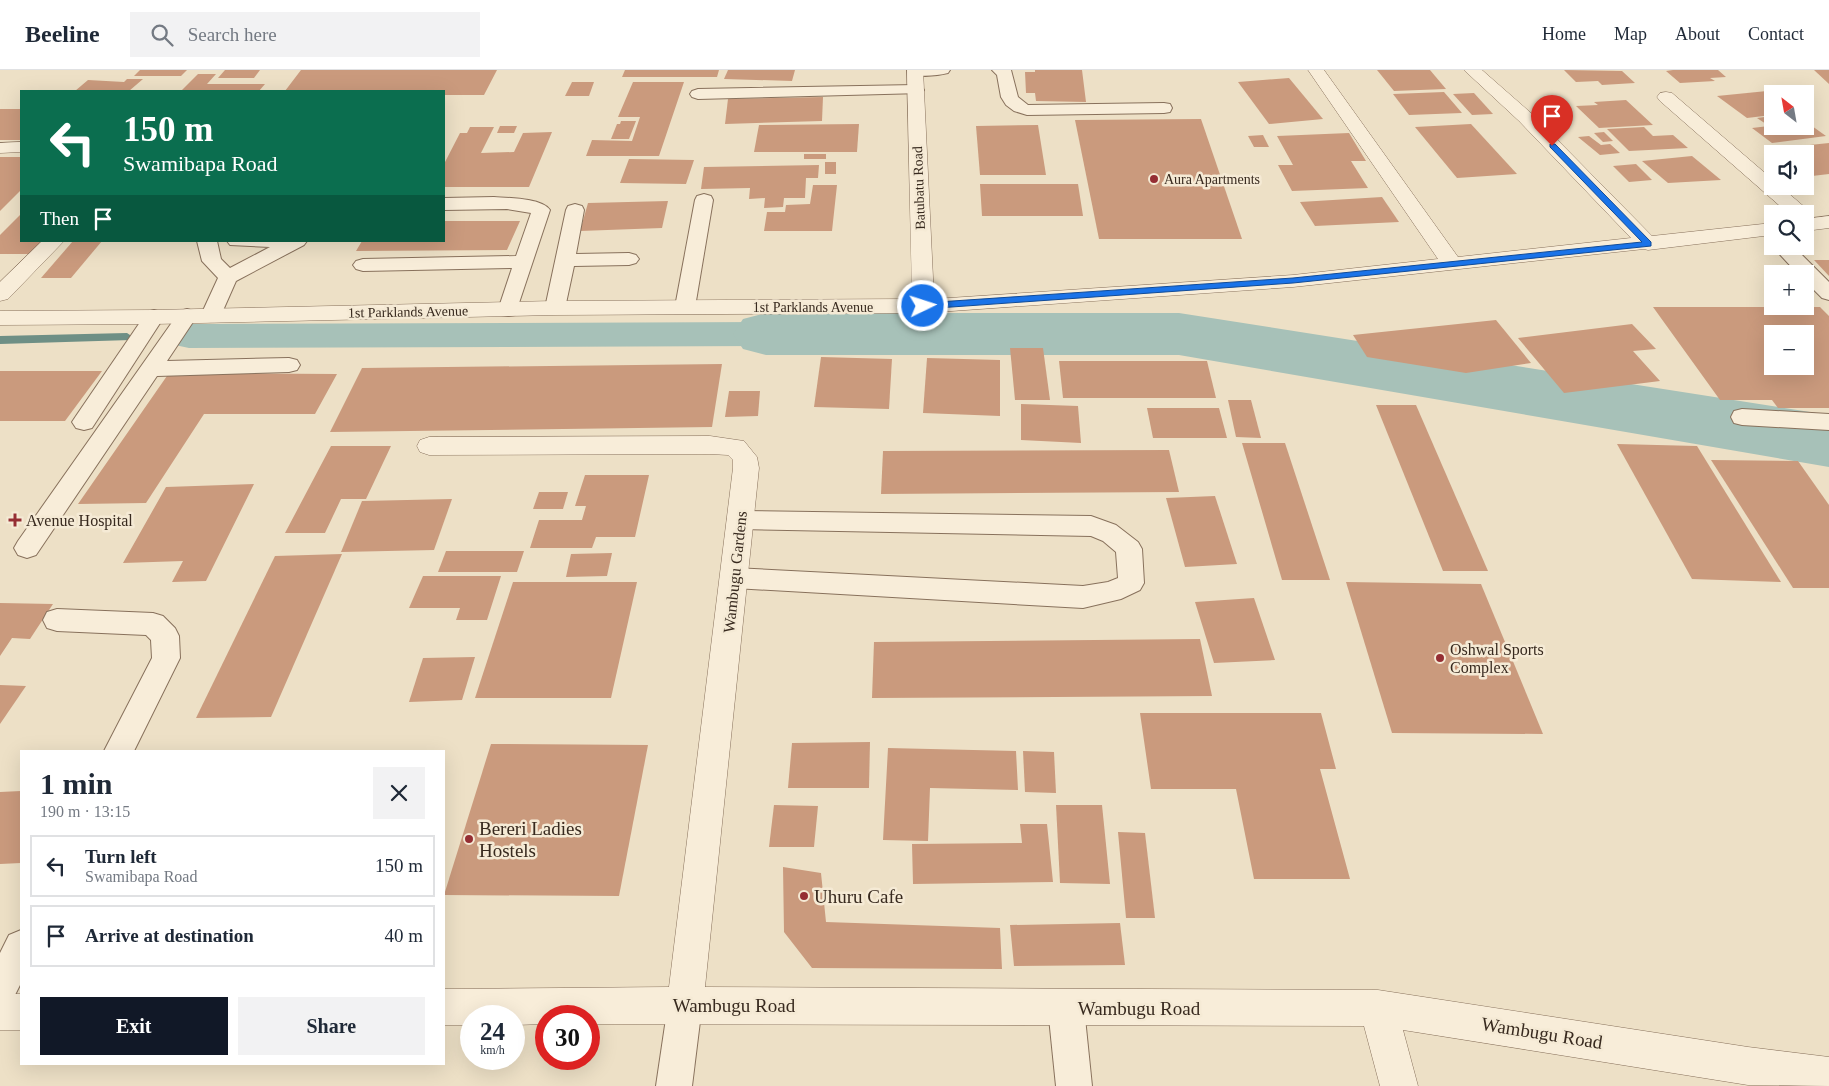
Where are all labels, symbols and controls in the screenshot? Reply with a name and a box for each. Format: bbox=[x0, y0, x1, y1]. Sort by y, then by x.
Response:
search box bbox=[130, 12, 480, 57]
text: Beeline bbox=[25, 21, 100, 47]
icon: search bbox=[148, 21, 176, 49]
text: Search here bbox=[188, 24, 277, 45]
text: Home bbox=[1542, 24, 1586, 44]
text: Map bbox=[1614, 24, 1647, 44]
text: About bbox=[1675, 24, 1720, 44]
text: Contact bbox=[1748, 24, 1804, 44]
north arrow bbox=[1764, 85, 1814, 135]
map controls bbox=[1764, 85, 1814, 375]
pin bbox=[1531, 95, 1573, 146]
icon: arrive bbox=[1538, 102, 1566, 130]
icon: left bbox=[40, 110, 105, 175]
text: 150 m bbox=[123, 110, 213, 149]
button: sound bbox=[1764, 145, 1814, 195]
street label: Batubatu Road bbox=[910, 146, 928, 230]
text: Swamibapa Road bbox=[123, 151, 278, 176]
place label: Aura Apartments bbox=[1164, 172, 1260, 187]
marker: Aura Apartments bbox=[1148, 173, 1160, 185]
icon: arrive bbox=[89, 205, 117, 233]
button: search bbox=[1764, 205, 1814, 255]
text: Then bbox=[40, 208, 79, 229]
button: + bbox=[1764, 265, 1814, 315]
position arrow bbox=[896, 279, 948, 331]
street label: 1st Parklands Avenue bbox=[753, 300, 873, 315]
street label: 1st Parklands Avenue bbox=[348, 303, 468, 321]
button: − bbox=[1764, 325, 1814, 375]
street label: Wambugu Gardens bbox=[720, 510, 751, 634]
place label: Avenue Hospital bbox=[26, 512, 133, 530]
marker: Avenue Hospital bbox=[8, 513, 22, 527]
place label: Oshwal Sports Complex bbox=[1450, 641, 1544, 677]
marker: Oshwal Sports Complex bbox=[1434, 652, 1446, 664]
text: 1 min bbox=[40, 767, 113, 800]
button: close bbox=[373, 767, 425, 819]
text: 190 m · 13:15 bbox=[40, 803, 130, 820]
place label: Bereri Ladies Hostels bbox=[479, 818, 582, 861]
marker: Bereri Ladies Hostels bbox=[463, 833, 475, 845]
text: Turn left bbox=[85, 846, 157, 867]
icon: left bbox=[42, 852, 70, 880]
text: 150 m bbox=[375, 855, 423, 876]
text: Swamibapa Road bbox=[85, 868, 197, 885]
place label: Uhuru Cafe bbox=[814, 886, 903, 907]
marker: Uhuru Cafe bbox=[798, 890, 810, 902]
icon: arrive bbox=[42, 922, 70, 950]
text: Arrive at destination bbox=[85, 925, 254, 946]
text: 40 m bbox=[384, 925, 423, 946]
street label: Wambugu Road bbox=[673, 995, 796, 1016]
button: Exit bbox=[40, 997, 228, 1055]
button: Share bbox=[238, 997, 425, 1055]
street label: Wambugu Road bbox=[1078, 998, 1201, 1019]
speed limit sign: 30 bbox=[535, 1005, 600, 1070]
street label: Wambugu Road bbox=[1480, 1013, 1605, 1053]
text: 24 bbox=[480, 1018, 505, 1045]
text: km/h bbox=[480, 1043, 505, 1057]

